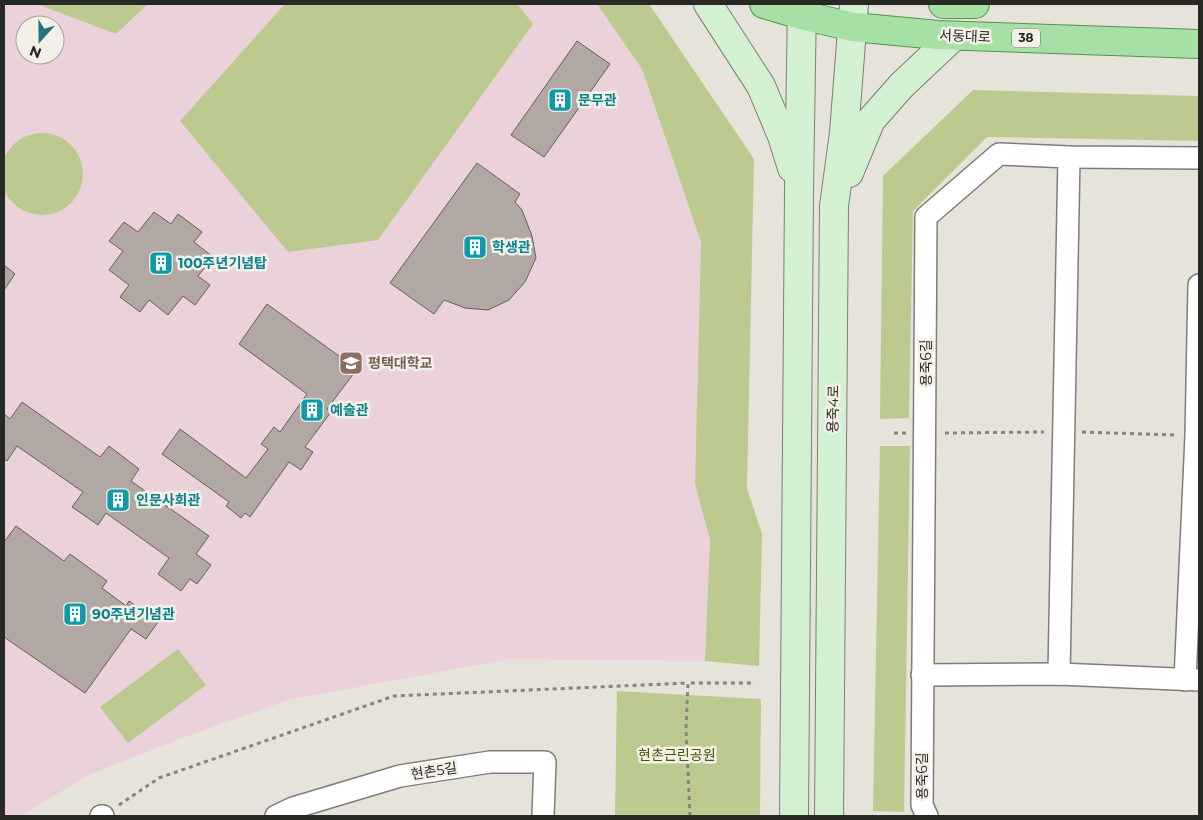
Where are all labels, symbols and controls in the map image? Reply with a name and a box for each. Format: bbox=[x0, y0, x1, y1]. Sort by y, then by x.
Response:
north arrow bbox=[15, 15, 65, 65]
street label: 서동대로 bbox=[939, 26, 991, 46]
road number: 38 bbox=[1012, 28, 1040, 48]
text: N bbox=[27, 42, 44, 63]
building icon: 문무관 bbox=[547, 87, 573, 113]
place label: 문무관 bbox=[578, 91, 617, 109]
building icon: 학생관 bbox=[462, 234, 488, 260]
place label: 학생관 bbox=[492, 238, 531, 256]
building icon: 100주년기념탑 bbox=[148, 250, 174, 276]
place label: 100주년기념탑 bbox=[178, 254, 267, 272]
street label: 용죽6길 bbox=[917, 339, 935, 387]
school or university icon: 평택대학교 bbox=[338, 350, 364, 376]
place label: 평택대학교 bbox=[368, 354, 433, 372]
street label: 용죽4로 bbox=[824, 385, 842, 433]
building icon: 예술관 bbox=[299, 397, 325, 423]
place label: 예술관 bbox=[330, 401, 369, 419]
building icon: 인문사회관 bbox=[105, 487, 131, 513]
place label: 인문사회관 bbox=[136, 491, 201, 509]
building icon: 90주년기념관 bbox=[62, 601, 88, 627]
place label: 90주년기념관 bbox=[92, 605, 175, 623]
park label: 현촌근린공원 bbox=[638, 746, 716, 764]
street label: 용죽6길 bbox=[913, 752, 931, 800]
street label: 현촌5길 bbox=[410, 758, 458, 784]

